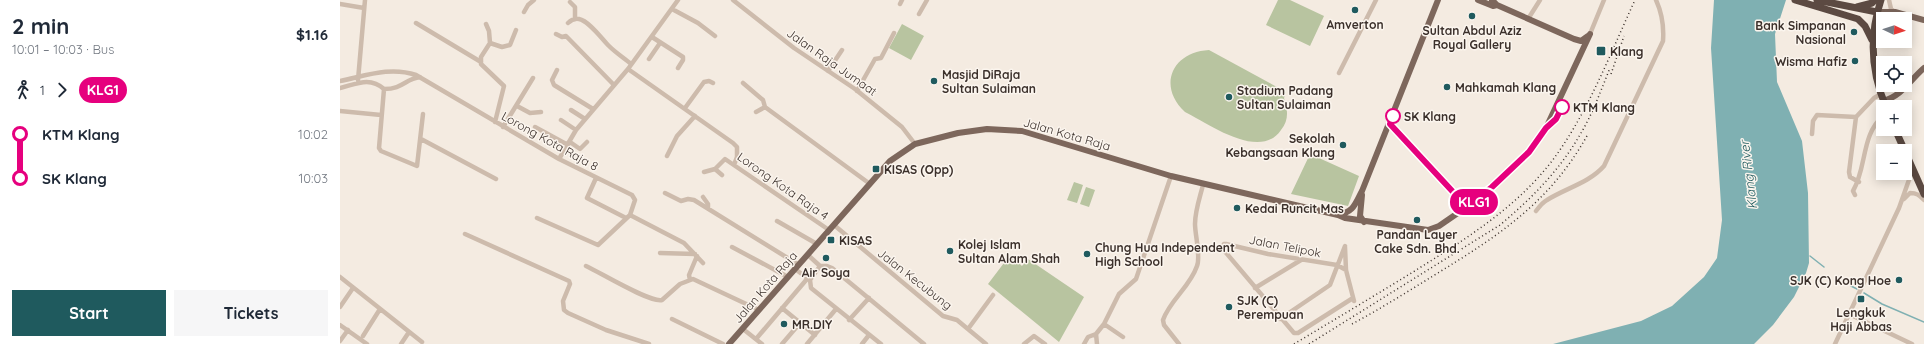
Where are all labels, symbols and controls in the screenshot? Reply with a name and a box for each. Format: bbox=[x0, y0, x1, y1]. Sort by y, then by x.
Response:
marker: Amverton bbox=[1350, 5, 1360, 15]
marker: Sultan Abdul Aziz Royal Gallery bbox=[1467, 11, 1477, 21]
text: 2 min bbox=[12, 12, 69, 40]
north arrow bbox=[1876, 12, 1912, 48]
map controls bbox=[1876, 12, 1912, 180]
place label: Amverton bbox=[1326, 17, 1384, 32]
place label: Bank Simpanan Nasional bbox=[1755, 18, 1846, 47]
place label: Sultan Abdul Aziz Royal Gallery bbox=[1422, 23, 1522, 52]
text: $1.16 bbox=[296, 25, 328, 44]
street label: Jalan Raja Jumaat bbox=[784, 25, 880, 99]
marker: Bank Simpanan Nasional bbox=[1849, 27, 1859, 37]
text: 10:01 – 10:03 · Bus bbox=[12, 41, 114, 57]
place label: Klang bbox=[1610, 44, 1643, 59]
marker: Klang bbox=[1595, 45, 1607, 57]
place label: Wisma Hafiz bbox=[1775, 54, 1847, 69]
marker: Wisma Hafiz bbox=[1850, 56, 1860, 66]
button: locate bbox=[1876, 56, 1912, 92]
place label: Masjid DiRaja Sultan Sulaiman bbox=[942, 67, 1036, 96]
marker: Masjid DiRaja Sultan Sulaiman bbox=[929, 76, 939, 86]
icon: walk bbox=[12, 79, 34, 101]
icon: forward bbox=[51, 79, 73, 101]
place label: Mahkamah Klang bbox=[1455, 80, 1556, 95]
text: KLG1 bbox=[87, 81, 119, 99]
text: 1 bbox=[40, 82, 45, 98]
marker: Mahkamah Klang bbox=[1442, 82, 1452, 92]
place label: Stadium Padang Sultan Sulaiman bbox=[1237, 83, 1333, 112]
marker: Stadium Padang Sultan Sulaiman bbox=[1224, 92, 1234, 102]
marker: KTM Klang bbox=[1554, 99, 1570, 115]
place label: KTM Klang bbox=[1573, 100, 1635, 115]
button: + bbox=[1876, 100, 1912, 136]
street label: Lorong Kota Raja 8 bbox=[499, 108, 601, 174]
marker: SK Klang bbox=[1385, 108, 1401, 124]
place label: SK Klang bbox=[1404, 109, 1456, 124]
street label: Jalan Kota Raja bbox=[1022, 114, 1112, 154]
text: KTM Klang bbox=[42, 125, 120, 144]
text: 10:02 bbox=[298, 126, 328, 142]
place label: Sekolah Kebangsaan Klang bbox=[1226, 131, 1335, 160]
water label: Klang River bbox=[1736, 138, 1760, 210]
marker: Sekolah Kebangsaan Klang bbox=[1338, 140, 1348, 150]
button: − bbox=[1876, 144, 1912, 180]
street label: Lorong Kota Raja 4 bbox=[734, 149, 832, 223]
place label: KISAS (Opp) bbox=[884, 162, 953, 177]
marker: KISAS (Opp) bbox=[871, 164, 881, 174]
text: SK Klang bbox=[42, 169, 107, 188]
text: 10:03 bbox=[298, 170, 328, 186]
line badge: KLG1 bbox=[1446, 189, 1502, 215]
text: KLG1 bbox=[1458, 193, 1490, 211]
place label: Kedai Runcit Mas bbox=[1245, 201, 1344, 216]
marker: Kedai Runcit Mas bbox=[1232, 203, 1242, 213]
marker: Pandan Layer Cake Sdn. Bhd. bbox=[1412, 215, 1422, 225]
place label: Pandan Layer Cake Sdn. Bhd. bbox=[1374, 227, 1460, 256]
street label: Jalan Telipok bbox=[1248, 232, 1322, 260]
place label: KISAS bbox=[839, 233, 872, 248]
marker: KISAS bbox=[826, 235, 836, 245]
place label: Kolej Islam Sultan Alam Shah bbox=[958, 237, 1060, 266]
place label: Chung Hua Independent High School bbox=[1095, 240, 1235, 269]
street label: Jalan Kecubung bbox=[875, 245, 955, 313]
marker: Kolej Islam Sultan Alam Shah bbox=[945, 246, 955, 256]
street label: Jalan Kota Raja bbox=[730, 248, 800, 326]
marker: Chung Hua Independent High School bbox=[1082, 249, 1092, 259]
marker: Air Soya bbox=[821, 253, 831, 263]
place label: Air Soya bbox=[802, 265, 850, 280]
place label: SJK (C) Kong Hoe bbox=[1790, 273, 1891, 288]
marker: SJK (C) Kong Hoe bbox=[1894, 275, 1904, 285]
button: Start bbox=[12, 290, 166, 336]
button: Tickets bbox=[174, 290, 328, 336]
place label: SJK (C) Perempuan bbox=[1237, 293, 1304, 322]
marker: Lengkuk Haji Abbas bbox=[1856, 294, 1866, 304]
marker: SJK (C) Perempuan bbox=[1224, 302, 1234, 312]
place label: Lengkuk Haji Abbas bbox=[1830, 305, 1892, 334]
place label: MR.DIY bbox=[792, 317, 832, 332]
marker: MR.DIY bbox=[779, 319, 789, 329]

